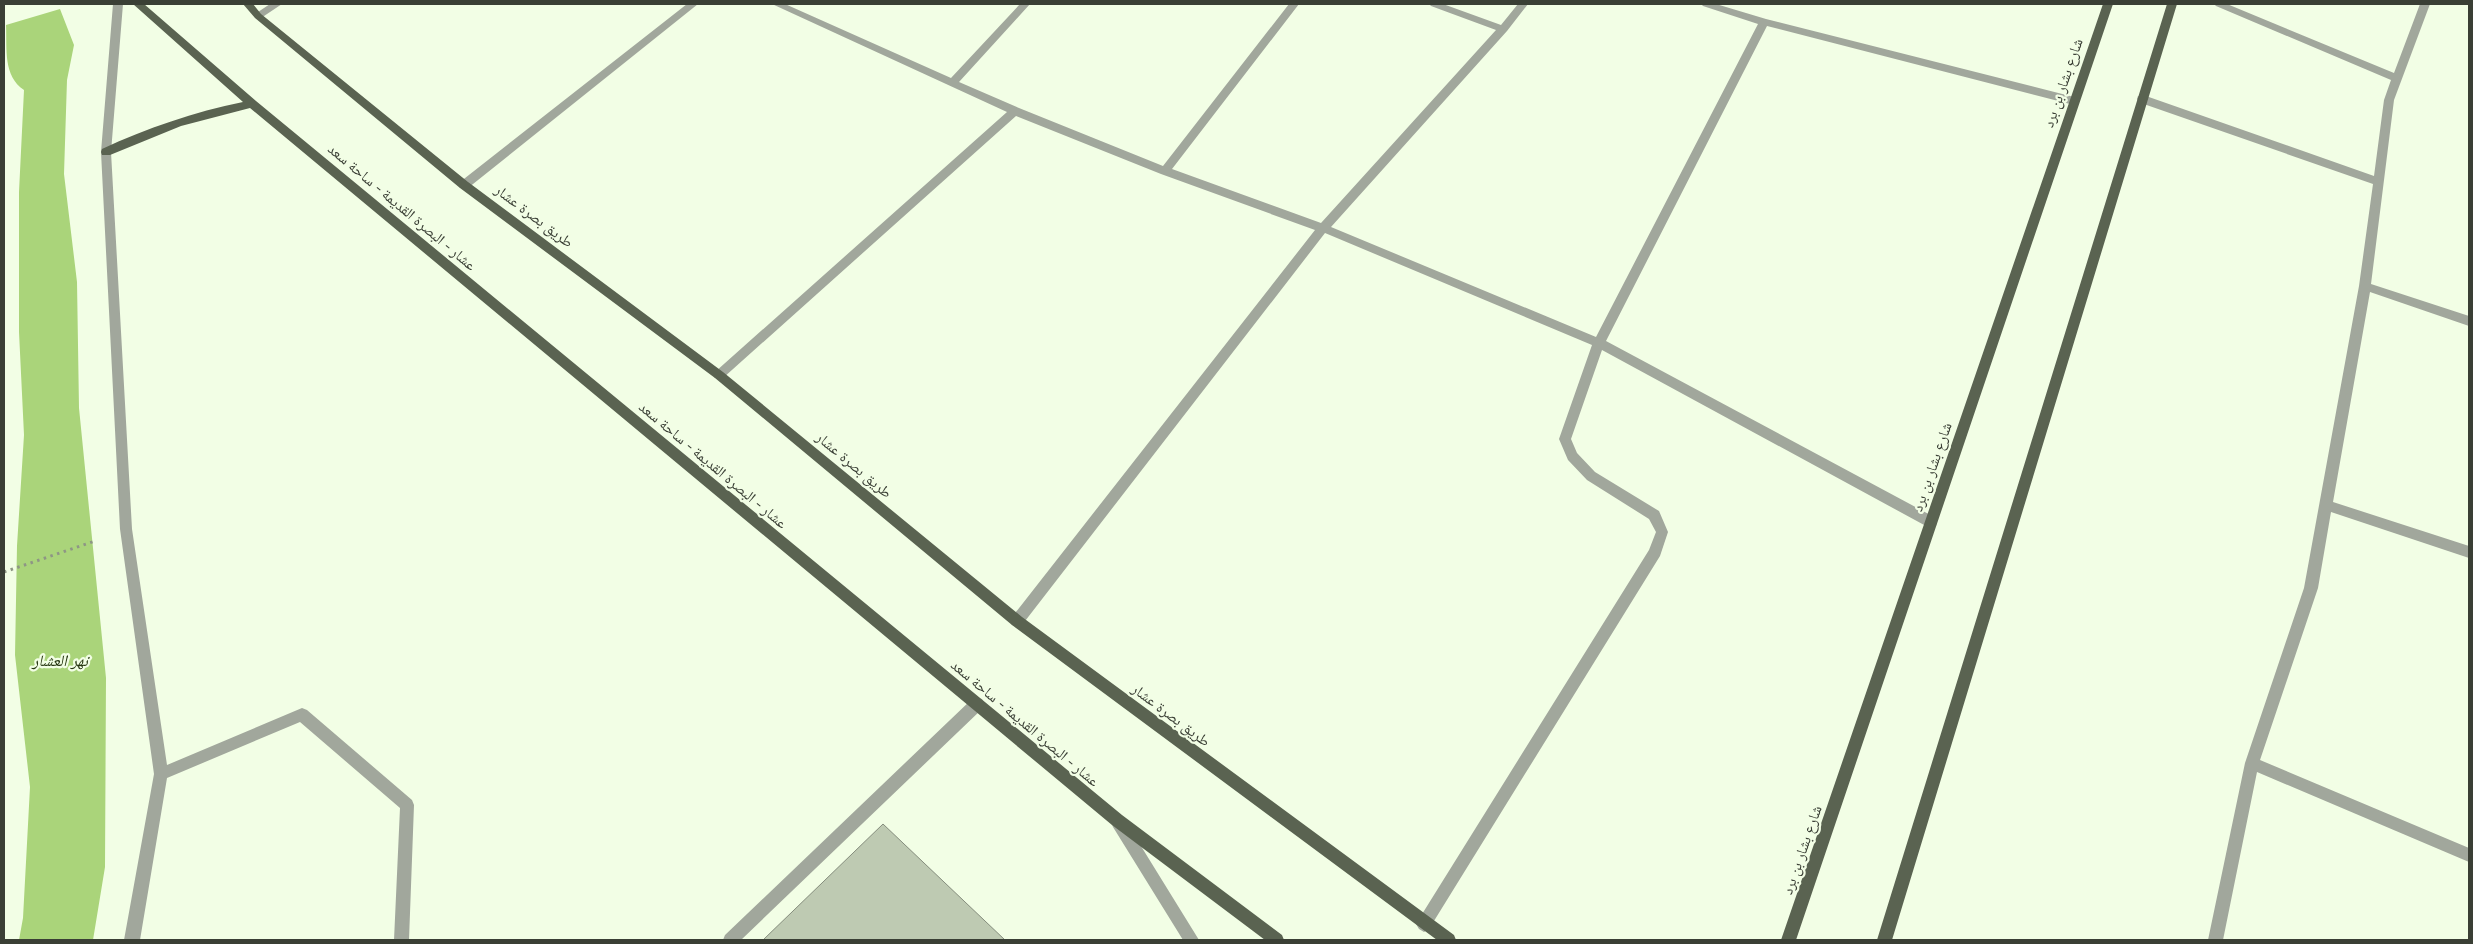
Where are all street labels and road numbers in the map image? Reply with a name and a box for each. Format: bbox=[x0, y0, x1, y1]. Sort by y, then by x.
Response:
street label: شارع بشار بن برد bbox=[2038, 36, 2088, 130]
street label: عشار - البصرة القديمة - ساحة سعد bbox=[324, 139, 481, 275]
street label: طريق بصرة عشار bbox=[490, 179, 577, 252]
street label: عشار - البصرة القديمة - ساحة سعد bbox=[635, 397, 792, 533]
street label: شارع بشار بن برد bbox=[1907, 420, 1957, 514]
street label: طريق بصرة عشار bbox=[811, 427, 896, 503]
street label: عشار - البصرة القديمة - ساحة سعد bbox=[947, 655, 1104, 791]
street label: طريق بصرة عشار bbox=[1127, 678, 1214, 751]
street label: شارع بشار بن برد bbox=[1777, 803, 1827, 897]

